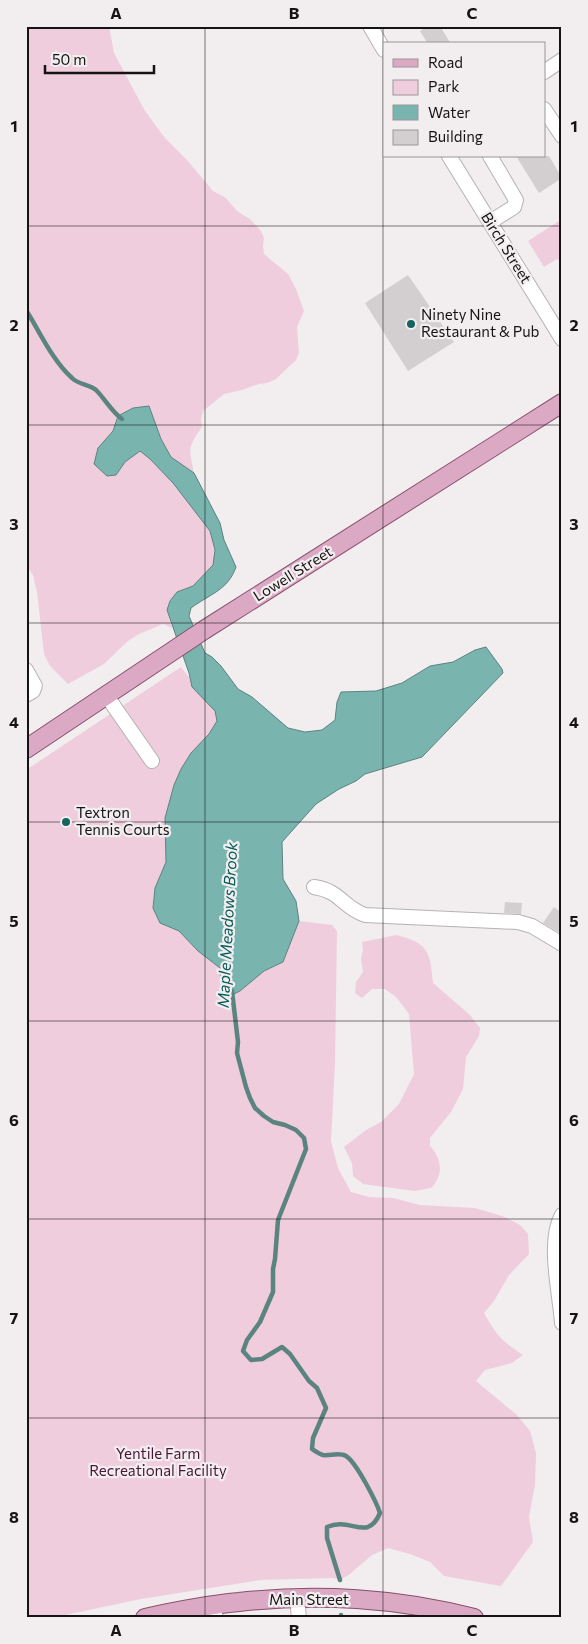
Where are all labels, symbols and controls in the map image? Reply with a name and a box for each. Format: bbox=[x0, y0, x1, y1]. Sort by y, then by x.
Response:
text: A bbox=[110, 3, 122, 22]
text: B bbox=[289, 3, 300, 22]
text: C bbox=[467, 3, 478, 22]
scale bar bbox=[45, 42, 154, 74]
legend bbox=[383, 42, 546, 158]
text: 50 m bbox=[52, 50, 86, 68]
text: Road bbox=[428, 53, 463, 71]
text: Park bbox=[428, 77, 459, 95]
text: Water bbox=[428, 103, 470, 121]
text: 1 bbox=[10, 116, 18, 135]
text: 1 bbox=[570, 116, 578, 135]
text: Building bbox=[428, 127, 483, 145]
street label: Birch Street bbox=[478, 209, 536, 286]
place label: Ninety Nine Restaurant & Pub bbox=[421, 305, 540, 340]
text: 2 bbox=[9, 315, 19, 334]
text: 2 bbox=[569, 315, 579, 334]
marker: Ninety Nine Restaurant & Pub bbox=[405, 318, 417, 330]
text: 3 bbox=[9, 514, 19, 533]
text: 3 bbox=[569, 514, 579, 533]
street label: Lowell Street bbox=[250, 542, 335, 605]
text: 4 bbox=[9, 712, 19, 731]
text: 4 bbox=[569, 712, 579, 731]
place label: Textron Tennis Courts bbox=[76, 803, 170, 838]
marker: Textron Tennis Courts bbox=[60, 816, 72, 828]
water label: Maple Meadows Brook bbox=[213, 841, 240, 1009]
text: 5 bbox=[9, 911, 19, 930]
text: 5 bbox=[569, 911, 579, 930]
text: 6 bbox=[9, 1110, 19, 1129]
text: 6 bbox=[569, 1110, 579, 1129]
text: 7 bbox=[10, 1308, 19, 1327]
text: 7 bbox=[570, 1308, 579, 1327]
park label: Yentile Farm Recreational Facility bbox=[89, 1444, 227, 1479]
text: 8 bbox=[9, 1507, 19, 1526]
text: 8 bbox=[569, 1507, 579, 1526]
street label: Main Street bbox=[269, 1590, 349, 1608]
text: A bbox=[110, 1620, 122, 1639]
text: B bbox=[289, 1620, 300, 1639]
text: C bbox=[467, 1620, 478, 1639]

